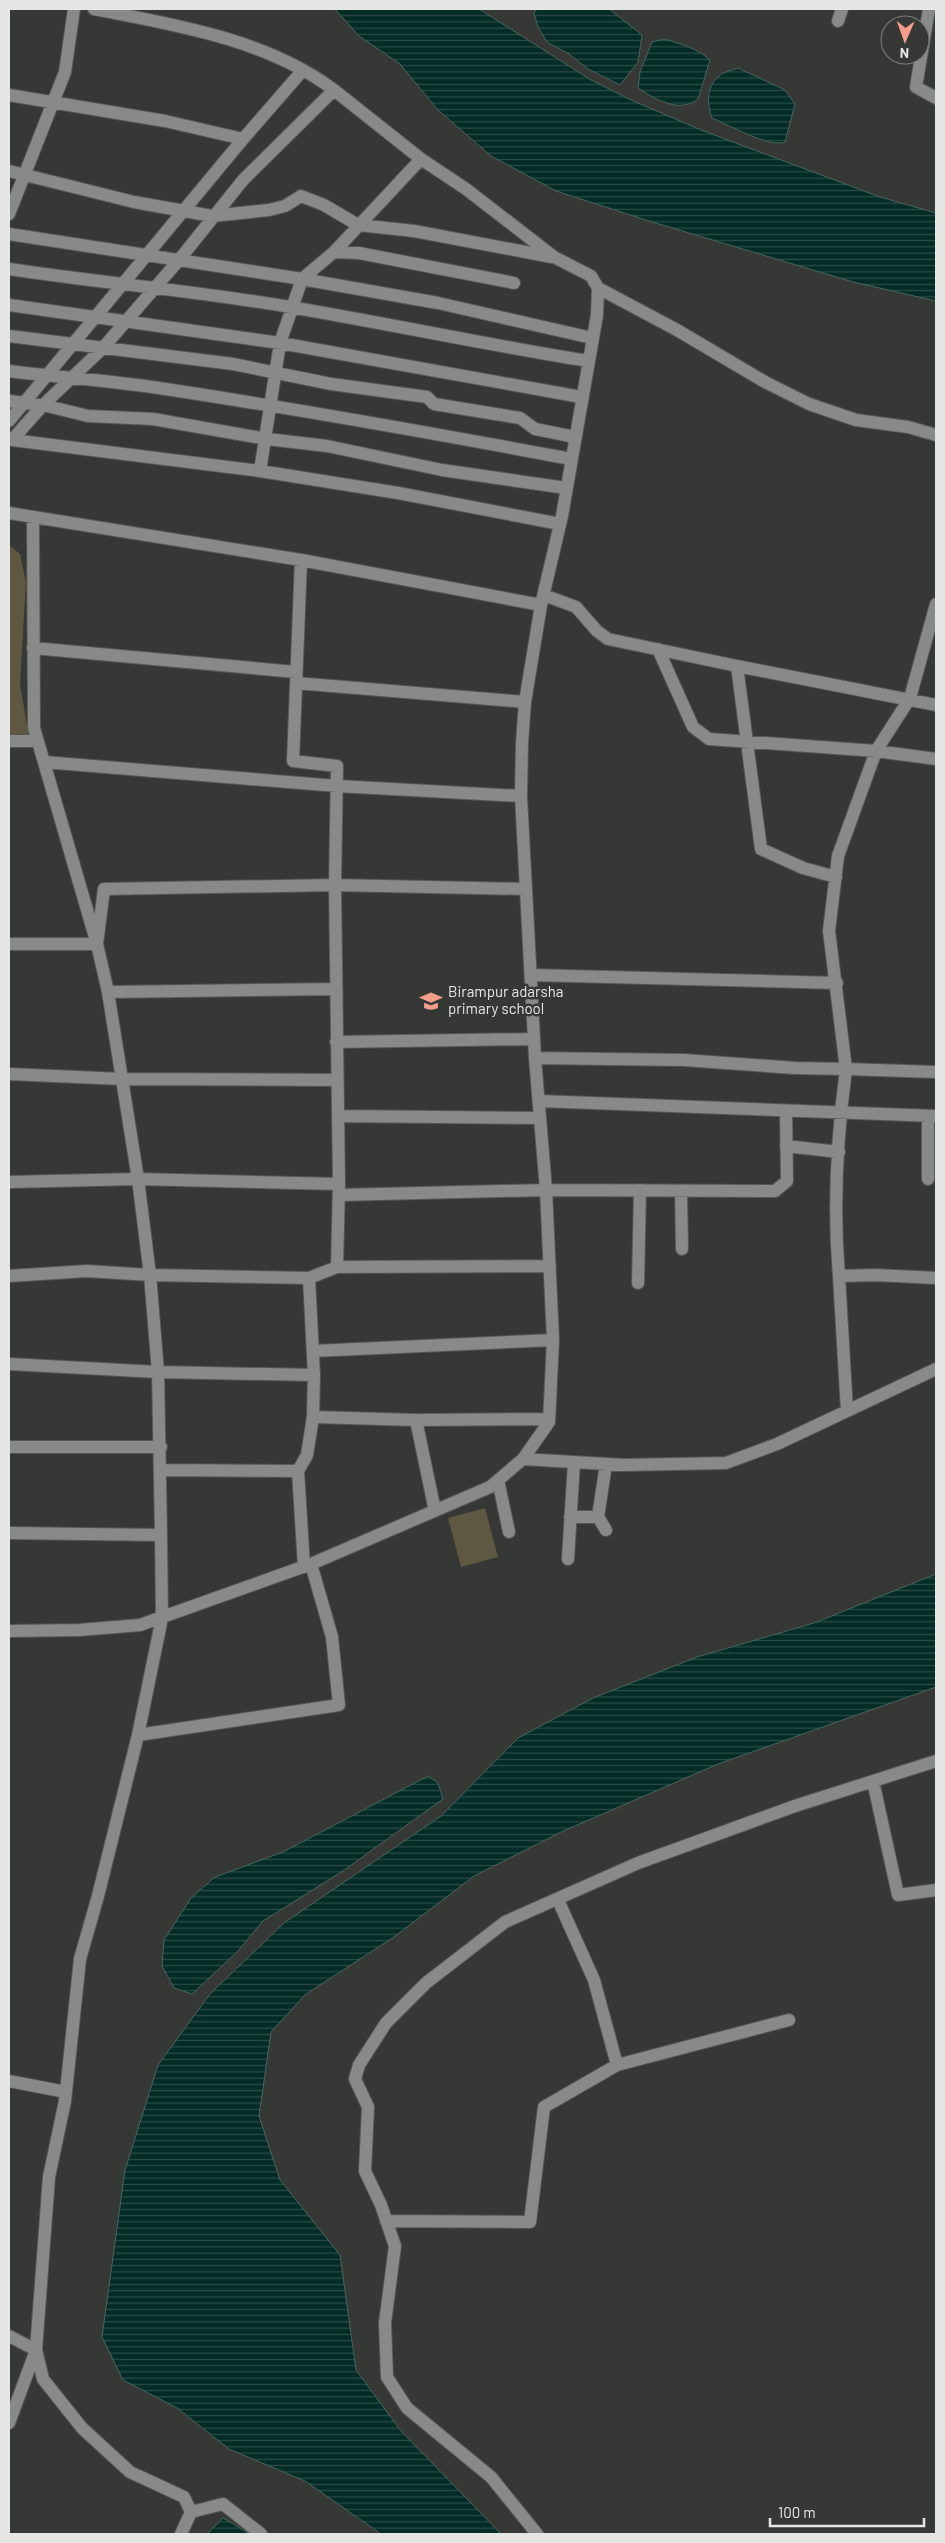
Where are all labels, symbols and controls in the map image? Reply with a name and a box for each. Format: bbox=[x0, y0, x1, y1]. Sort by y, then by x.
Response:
north arrow bbox=[880, 15, 930, 65]
text: N bbox=[900, 45, 909, 62]
place label: Birampur adarsha primary school bbox=[448, 982, 563, 1017]
school or university icon: Birampur adarsha primary school bbox=[418, 988, 444, 1014]
scale bar bbox=[770, 2496, 924, 2528]
text: 100 m bbox=[778, 2503, 816, 2521]

